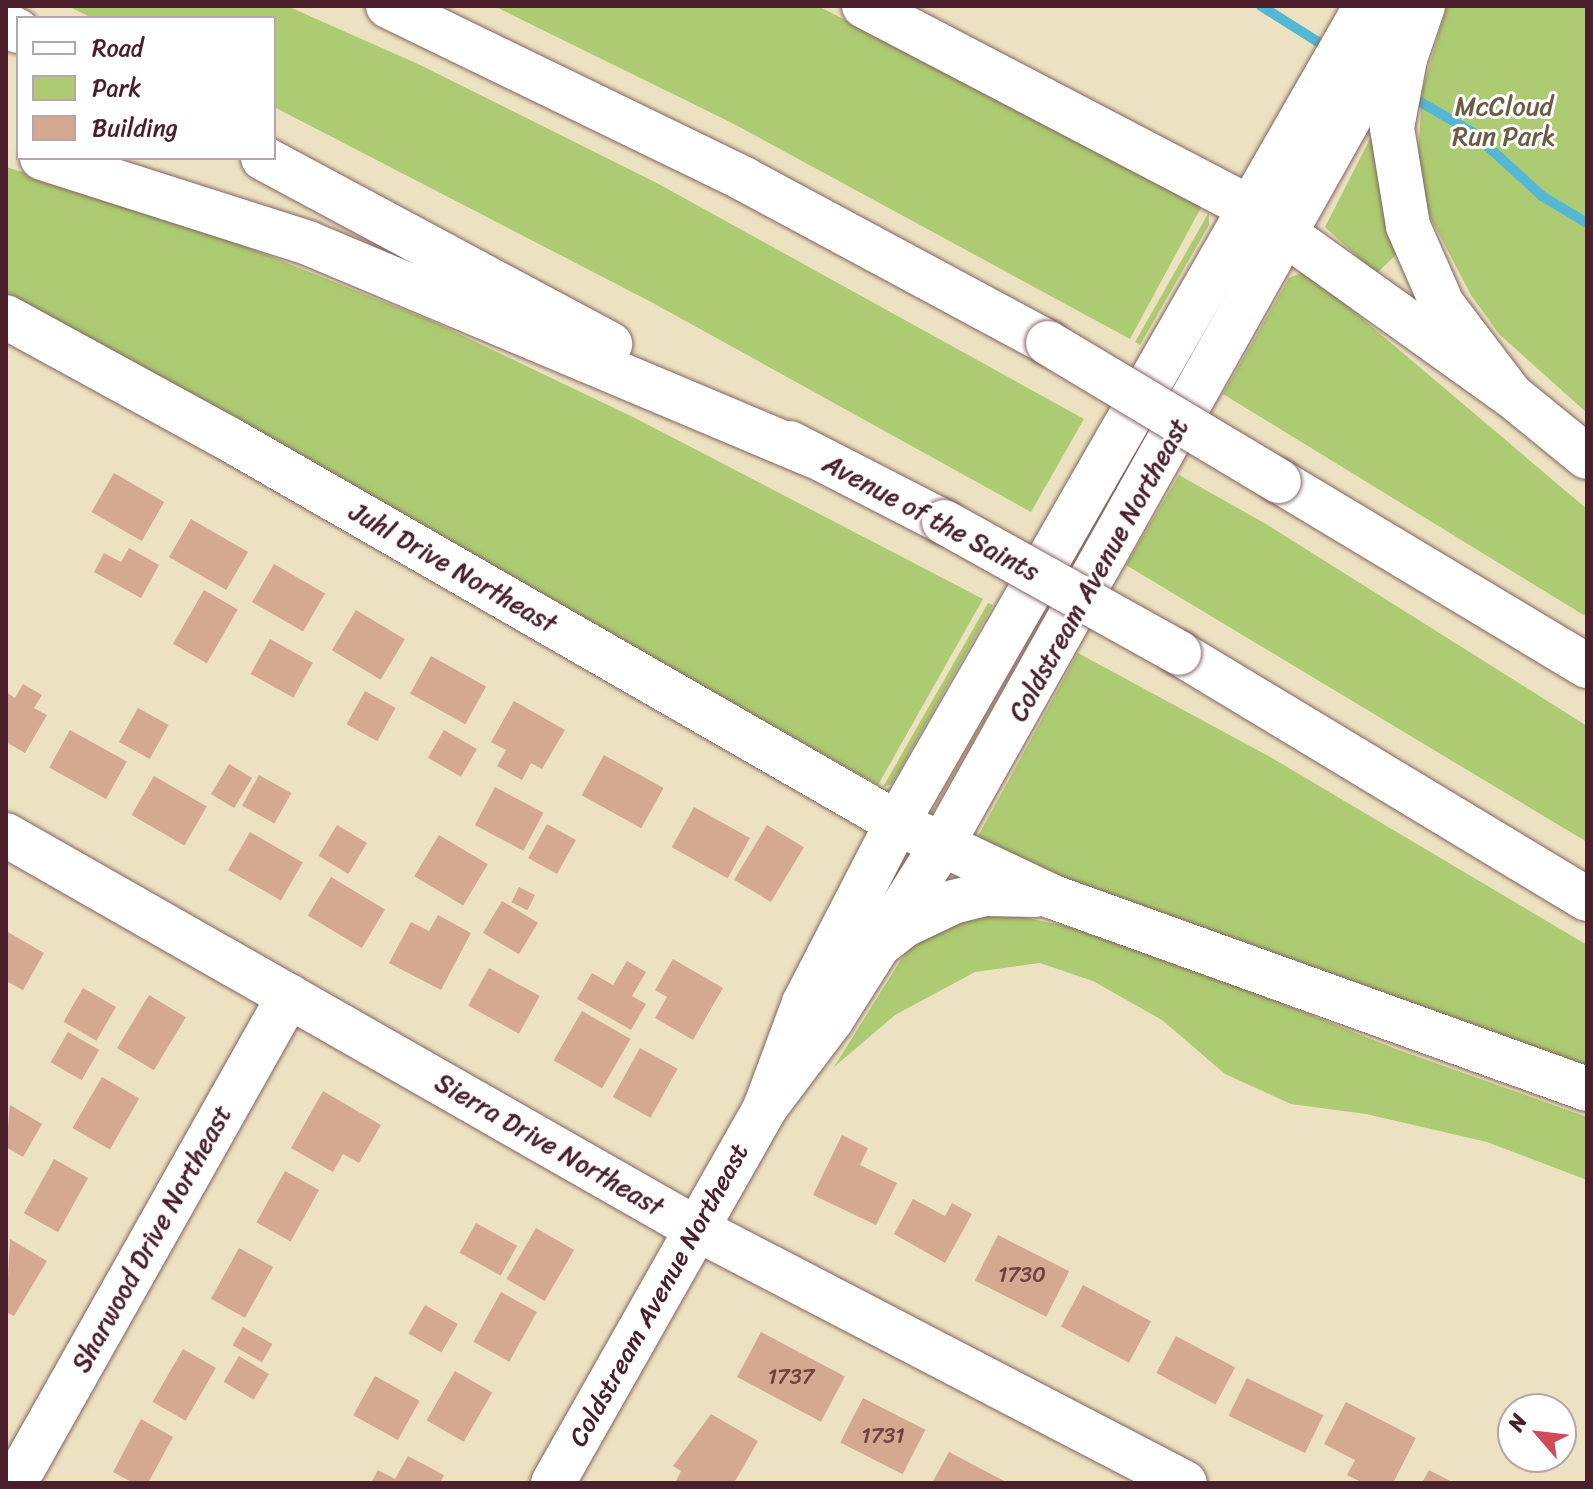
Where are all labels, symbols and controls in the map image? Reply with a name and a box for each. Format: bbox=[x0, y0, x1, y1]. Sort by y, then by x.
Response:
legend bbox=[16, 16, 276, 160]
text: Road bbox=[92, 27, 143, 69]
text: Park bbox=[92, 67, 141, 109]
park label: McCloud Run Park bbox=[1452, 91, 1556, 152]
text: Building bbox=[92, 107, 178, 149]
street label: Coldstream Avenue Northeast bbox=[1002, 413, 1196, 727]
street label: Avenue of the Saints bbox=[818, 448, 1044, 588]
street label: Juhl Drive Northeast bbox=[343, 495, 563, 641]
street label: Sierra Drive Northeast bbox=[429, 1066, 669, 1224]
street label: Sharwood Drive Northeast bbox=[66, 1100, 238, 1378]
street label: Coldstream Avenue Northeast bbox=[562, 1138, 756, 1452]
house number: 1730 bbox=[998, 1262, 1046, 1288]
house number: 1737 bbox=[768, 1364, 814, 1390]
north arrow bbox=[1497, 1393, 1577, 1473]
text: N bbox=[1496, 1407, 1538, 1438]
house number: 1731 bbox=[861, 1423, 905, 1449]

